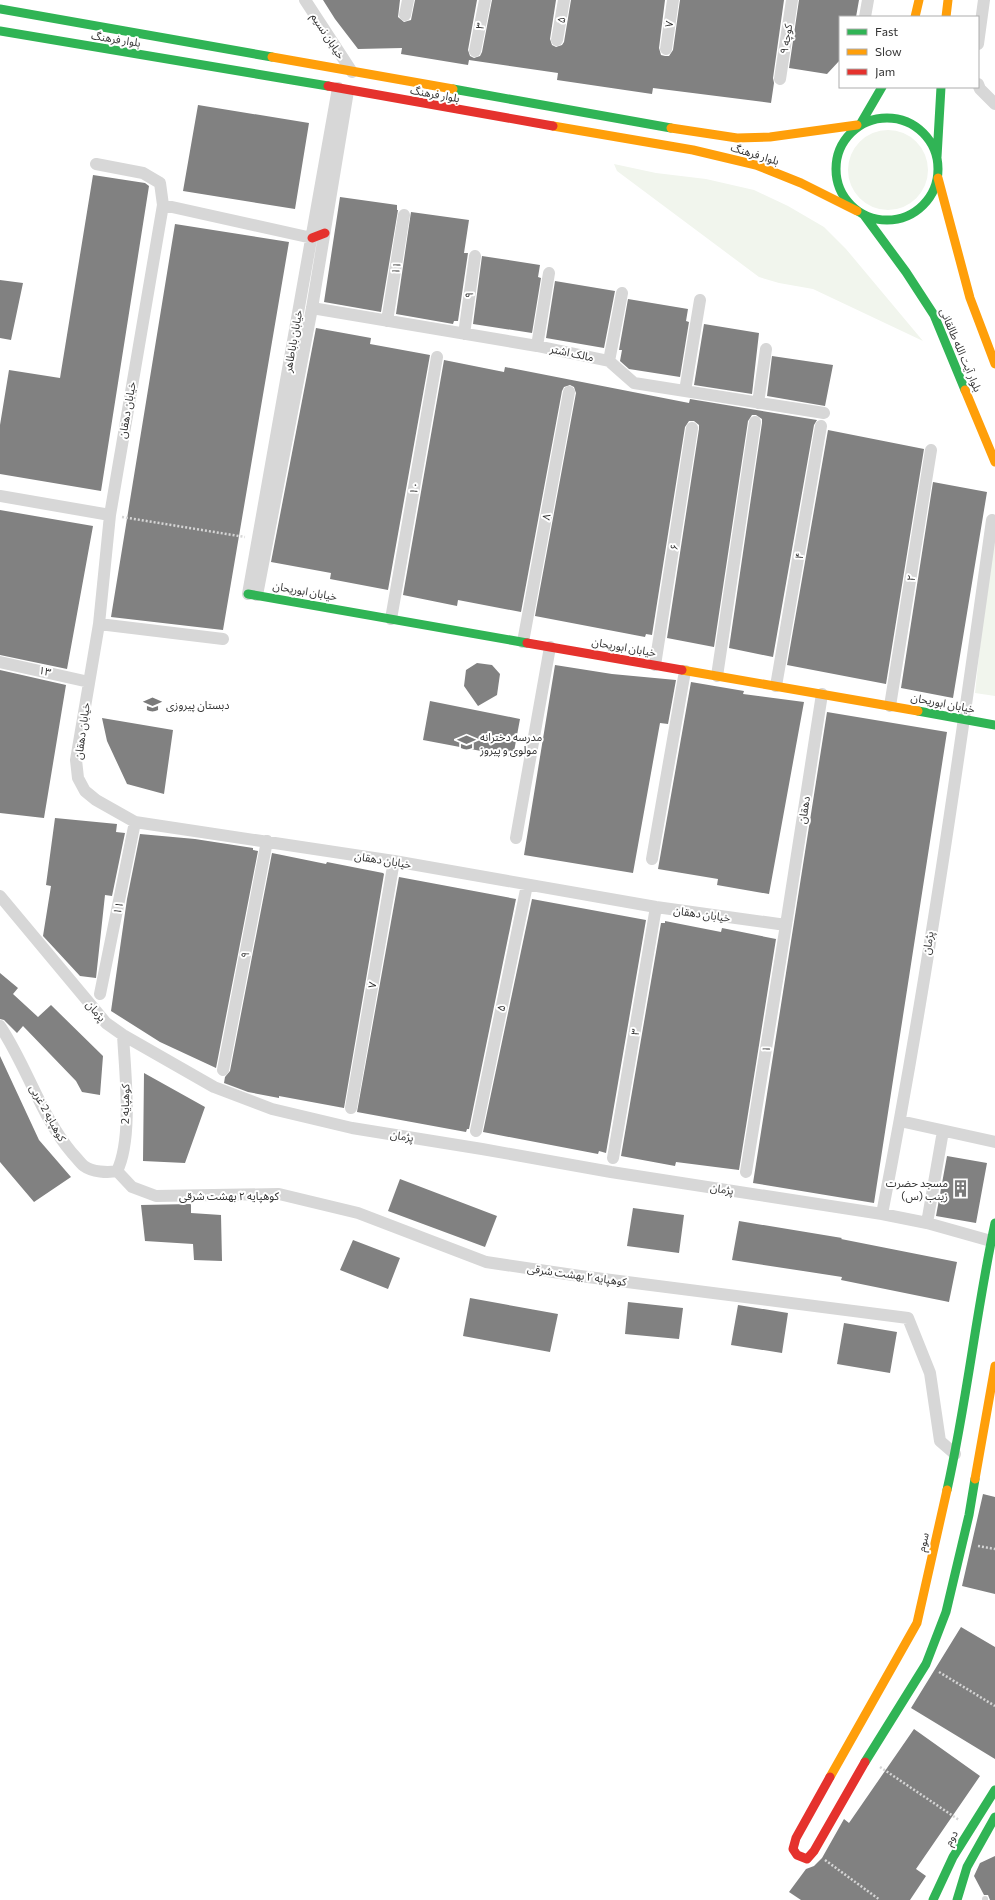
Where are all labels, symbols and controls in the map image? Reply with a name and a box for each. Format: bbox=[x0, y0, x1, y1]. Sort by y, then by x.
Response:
street label: خیابان نسیم bbox=[306, 10, 348, 63]
street label: ۵ bbox=[554, 16, 567, 24]
legend bbox=[839, 16, 979, 88]
street label: ۷ bbox=[662, 19, 676, 28]
street label: ۳ bbox=[473, 22, 486, 30]
street label: کوچه ۹ bbox=[777, 23, 796, 55]
text: Fast bbox=[875, 24, 898, 38]
street label: بلوار فرهنگ bbox=[90, 28, 142, 50]
text: Slow bbox=[875, 44, 902, 58]
text: Jam bbox=[875, 64, 895, 79]
street label: بلوار فرهنگ bbox=[409, 83, 461, 105]
street label: بلوار فرهنگ bbox=[729, 140, 781, 168]
street label: ۱۱ bbox=[388, 261, 403, 275]
street label: ۹ bbox=[462, 291, 475, 299]
street label: بلوار آیت الله طالقانی bbox=[937, 306, 985, 394]
street label: خیابان باباطاهر bbox=[280, 308, 306, 374]
street label: مالک اشتر bbox=[548, 341, 595, 365]
street label: خیابان دهقان bbox=[115, 380, 139, 439]
street label: ۱۰ bbox=[406, 481, 421, 495]
street label: ۸ bbox=[539, 512, 553, 521]
street label: ۶ bbox=[667, 543, 680, 551]
street label: ۴ bbox=[792, 552, 805, 560]
street label: ۲ bbox=[904, 574, 917, 582]
street label: خیابان ابوریحان bbox=[272, 578, 339, 604]
street label: خیابان ابوریحان bbox=[591, 634, 658, 660]
street label: ۱۳ bbox=[38, 663, 53, 678]
street label: خیابان ابوریحان bbox=[910, 690, 977, 716]
school or university icon: دبستان پیروزی bbox=[143, 695, 163, 715]
place label: دبستان پیروزی bbox=[166, 698, 230, 713]
street label: خیابان دهقان bbox=[71, 701, 93, 760]
place label: مدرسه دخترانه مولوی و پیروز bbox=[479, 730, 542, 758]
school or university icon: مدرسه دخترانه مولوی و پیروز bbox=[457, 733, 477, 753]
street label: دهقان bbox=[795, 795, 813, 825]
street label: خیابان دهقان bbox=[354, 849, 413, 872]
street label: ۱۱ bbox=[110, 900, 125, 915]
street label: خیابان دهقان bbox=[673, 903, 732, 925]
street label: پژمان bbox=[919, 930, 938, 956]
street label: ۹ bbox=[238, 951, 251, 959]
street label: ۷ bbox=[365, 980, 379, 989]
street label: پژمان bbox=[82, 997, 109, 1025]
street label: ۵ bbox=[493, 1003, 508, 1012]
street label: ۳ bbox=[628, 1028, 641, 1036]
street label: ۱ bbox=[759, 1045, 772, 1053]
street label: کوهپایه 2 غربی bbox=[26, 1082, 70, 1145]
street label: کوهپایه 2 bbox=[118, 1083, 133, 1124]
street label: پژمان bbox=[389, 1127, 415, 1146]
place label: مسجد حضرت زینب (س) bbox=[886, 1176, 948, 1203]
building icon: مسجد حضرت زینب (س) bbox=[951, 1179, 971, 1199]
street label: پژمان bbox=[709, 1180, 735, 1199]
street label: کوهپایه ۲ بهشت شرقی bbox=[179, 1189, 280, 1204]
street label: کوهپایه ۲ بهشت شرقی bbox=[526, 1261, 628, 1290]
street label: سوم bbox=[914, 1531, 933, 1553]
street label: دوم bbox=[941, 1828, 962, 1849]

